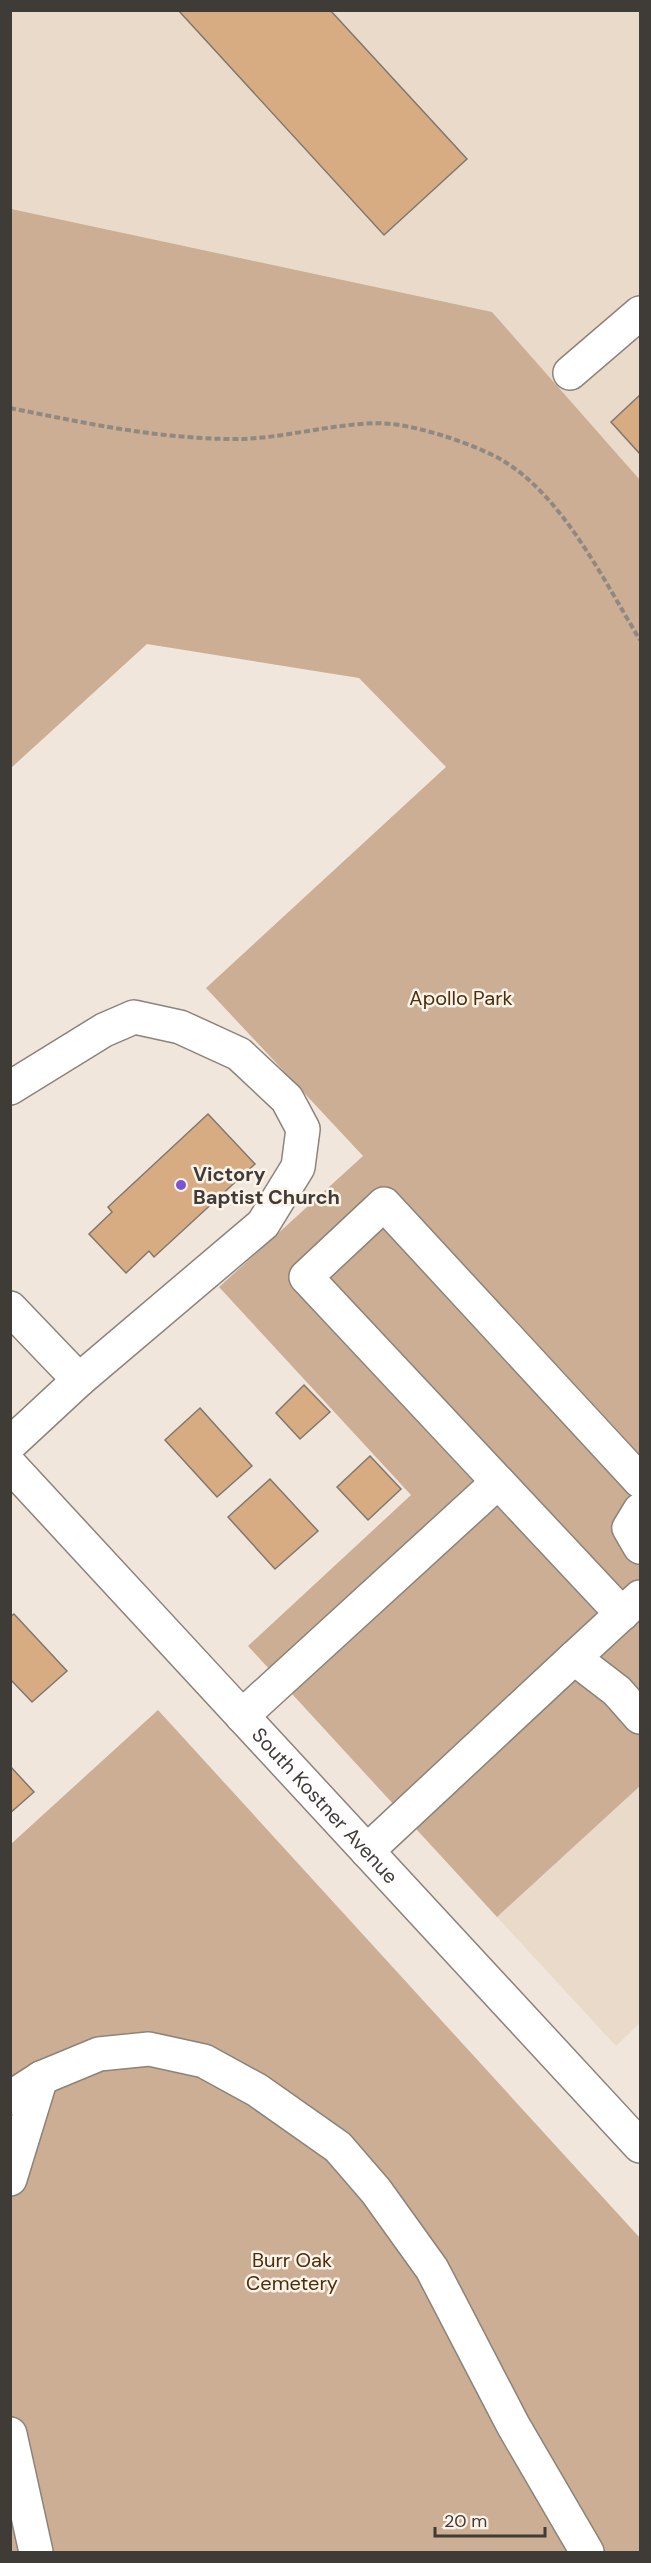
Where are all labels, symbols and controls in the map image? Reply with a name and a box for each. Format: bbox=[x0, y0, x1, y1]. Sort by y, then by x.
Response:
park label: Apollo Park bbox=[409, 985, 513, 1011]
place label: Victory Baptist Church bbox=[193, 1161, 340, 1210]
marker: Victory Baptist Church bbox=[174, 1178, 188, 1192]
street label: South Kostner Avenue bbox=[246, 1722, 404, 1889]
park label: Burr Oak Cemetery bbox=[246, 2247, 338, 2296]
scale bar bbox=[435, 2500, 544, 2538]
text: 20 m bbox=[444, 2509, 487, 2533]

